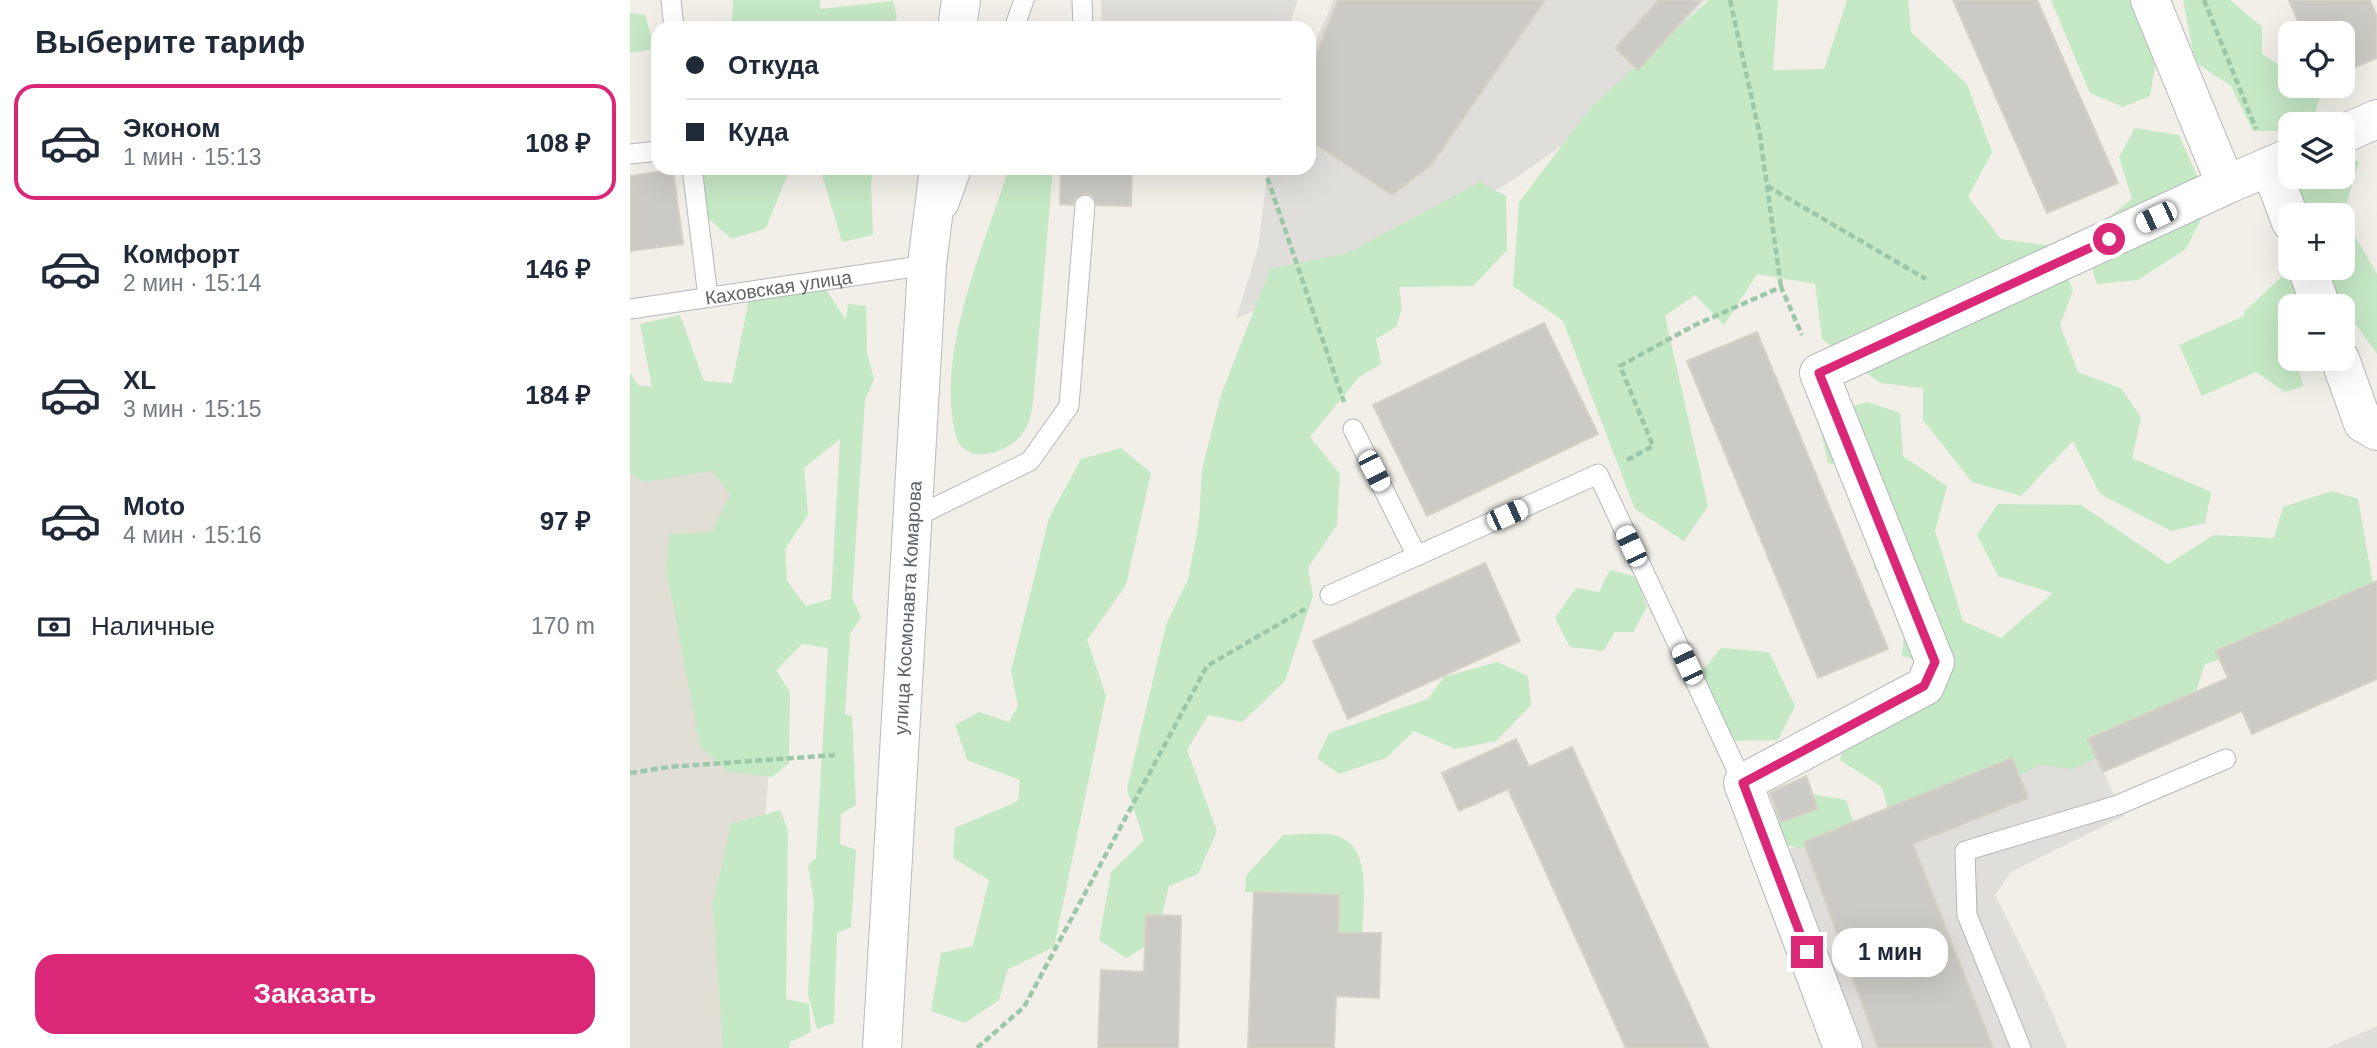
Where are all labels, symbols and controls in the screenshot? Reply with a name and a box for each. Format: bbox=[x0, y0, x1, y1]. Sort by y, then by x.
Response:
map controls bbox=[2278, 21, 2355, 371]
button: locate bbox=[2278, 21, 2355, 98]
text: Выберите тариф bbox=[35, 24, 305, 60]
text: Откуда bbox=[728, 50, 819, 80]
icon: car bbox=[39, 111, 102, 174]
button: layers bbox=[2278, 112, 2355, 189]
text: Эконом bbox=[123, 113, 221, 143]
text: Куда bbox=[728, 117, 789, 147]
text: 108 ₽ bbox=[525, 128, 591, 158]
text: 1 мин · 15:13 bbox=[123, 144, 262, 170]
car bbox=[2133, 199, 2180, 235]
button: + bbox=[2278, 203, 2355, 280]
route start bbox=[2093, 223, 2125, 255]
icon: car bbox=[39, 237, 102, 300]
text: Комфорт bbox=[123, 239, 240, 269]
text: 146 ₽ bbox=[525, 254, 591, 284]
street label: Каховская улица bbox=[704, 266, 854, 309]
text: 2 мин · 15:14 bbox=[123, 270, 262, 296]
button: − bbox=[2278, 294, 2355, 371]
icon: car bbox=[39, 363, 102, 426]
text: XL bbox=[123, 365, 156, 395]
text: 184 ₽ bbox=[525, 380, 591, 410]
text: 3 мин · 15:15 bbox=[123, 396, 262, 422]
car bbox=[1356, 448, 1393, 494]
street label: улица Космонавта Комарова bbox=[890, 480, 926, 735]
icon: car bbox=[39, 489, 102, 552]
text: Moto bbox=[123, 491, 185, 521]
car bbox=[1484, 497, 1531, 533]
text: 97 ₽ bbox=[540, 506, 591, 536]
text: 4 мин · 15:16 bbox=[123, 522, 262, 548]
car bbox=[1613, 523, 1650, 569]
icon: cash bbox=[35, 608, 73, 646]
text: Наличные bbox=[91, 611, 215, 641]
text: 170 m bbox=[531, 613, 595, 639]
car bbox=[1669, 641, 1706, 687]
callout: 1 мин bbox=[1832, 928, 1947, 976]
route end bbox=[1791, 936, 1823, 968]
text: 1 мин bbox=[1858, 939, 1922, 965]
button: Заказать bbox=[35, 954, 595, 1034]

